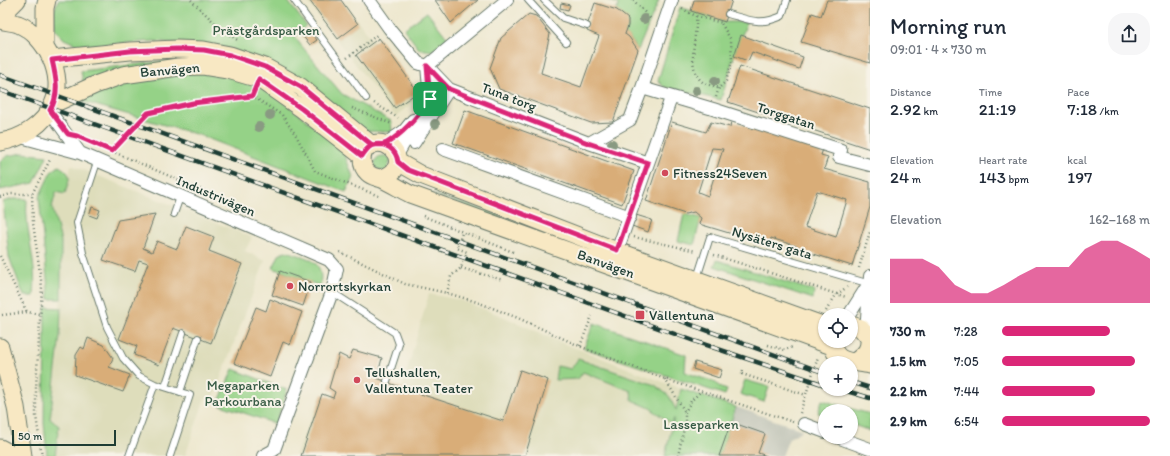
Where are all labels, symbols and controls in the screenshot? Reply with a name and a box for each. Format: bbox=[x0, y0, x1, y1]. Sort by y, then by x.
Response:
text: Morning run bbox=[890, 13, 1006, 40]
button: share bbox=[1108, 13, 1150, 55]
park label: Prästgårdsparken bbox=[212, 22, 320, 39]
text: 09:01 · 4 × 730 m bbox=[890, 42, 986, 57]
street label: Banvägen bbox=[139, 59, 201, 81]
street label: Tuna torg bbox=[479, 79, 540, 116]
pin bbox=[413, 82, 447, 116]
text: Distance bbox=[890, 86, 931, 99]
text: Time bbox=[979, 86, 1002, 99]
text: Pace bbox=[1067, 86, 1089, 99]
icon: arrive bbox=[419, 88, 441, 110]
street label: Torggatan bbox=[755, 99, 818, 134]
text: 2.92 bbox=[890, 99, 921, 119]
text: 21:19 bbox=[979, 99, 1016, 119]
text: 7:18 bbox=[1067, 99, 1097, 119]
text: km bbox=[921, 105, 938, 118]
text: /km bbox=[1097, 105, 1119, 118]
text: Elevation bbox=[890, 154, 934, 167]
text: Heart rate bbox=[979, 154, 1027, 167]
text: kcal bbox=[1067, 154, 1087, 167]
place label: Fitness24Seven bbox=[673, 165, 767, 182]
text: 24 bbox=[890, 167, 909, 187]
text: 143 bbox=[979, 167, 1006, 187]
text: 197 bbox=[1067, 167, 1093, 187]
marker: Fitness24Seven bbox=[660, 168, 670, 178]
street label: Industrivägen bbox=[174, 172, 258, 220]
text: m bbox=[909, 173, 921, 186]
text: bpm bbox=[1006, 173, 1029, 186]
text: Elevation bbox=[890, 212, 942, 227]
text: 162–168 m bbox=[1089, 212, 1150, 227]
street label: Nysäters gata bbox=[730, 223, 815, 263]
street label: Banvägen bbox=[575, 246, 637, 282]
place label: Norrortskyrkan bbox=[298, 278, 391, 295]
marker: Norrortskyrkan bbox=[285, 281, 295, 291]
place label: Vallentuna bbox=[649, 307, 715, 324]
map controls bbox=[818, 308, 858, 444]
button: locate bbox=[818, 308, 858, 348]
marker: Vallentuna bbox=[634, 309, 646, 321]
text: 730 m bbox=[890, 324, 925, 339]
text: 7:28 bbox=[954, 324, 978, 339]
text: 1.5 km bbox=[890, 354, 926, 369]
text: 7:05 bbox=[954, 354, 978, 369]
button: + bbox=[818, 356, 858, 396]
place label: Tellushallen, Vallentuna Teater bbox=[365, 364, 473, 397]
marker: Tellushallen, Vallentuna Teater bbox=[352, 375, 362, 385]
park label: Megaparken Parkourbana bbox=[205, 377, 282, 410]
text: 2.2 km bbox=[890, 384, 927, 399]
text: 7:44 bbox=[954, 384, 979, 399]
button: − bbox=[818, 404, 858, 444]
text: 2.9 km bbox=[890, 414, 927, 429]
text: 6:54 bbox=[954, 414, 979, 429]
park label: Lasseparken bbox=[663, 416, 739, 433]
scale bar bbox=[12, 428, 116, 447]
text: 50 m bbox=[18, 430, 42, 443]

